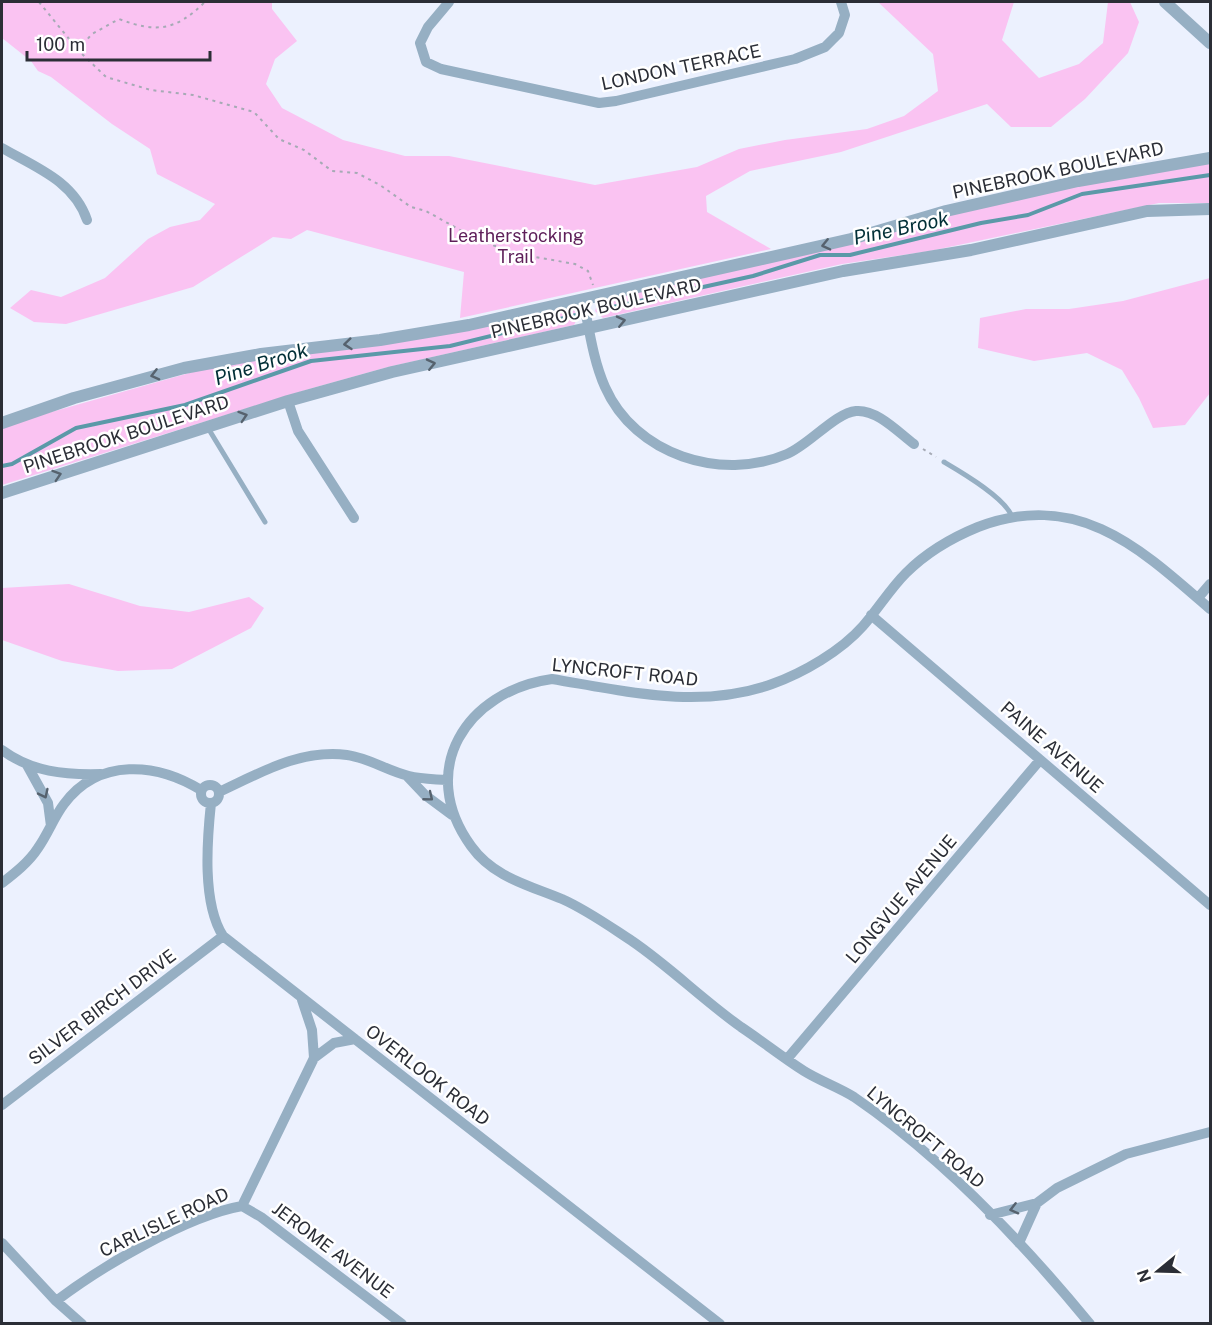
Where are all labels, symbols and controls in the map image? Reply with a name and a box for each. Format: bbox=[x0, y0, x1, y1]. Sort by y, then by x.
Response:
scale bar bbox=[27, 24, 210, 62]
text: 100 m bbox=[36, 34, 85, 55]
street label: LONDON TERRACE bbox=[599, 40, 763, 94]
street label: PINEBROOK BOULEVARD bbox=[951, 137, 1165, 203]
water label: Pine Brook bbox=[851, 206, 951, 250]
park label: Leatherstocking Trail bbox=[448, 225, 584, 267]
one-way arrow bbox=[821, 237, 831, 250]
street label: PINEBROOK BOULEVARD bbox=[489, 274, 703, 342]
one-way arrow bbox=[616, 315, 626, 328]
one-way arrow bbox=[343, 337, 352, 350]
water label: Pine Brook bbox=[211, 338, 311, 390]
one-way arrow bbox=[426, 358, 436, 371]
one-way arrow bbox=[150, 368, 160, 381]
street label: PINEBROOK BOULEVARD bbox=[20, 391, 232, 477]
one-way arrow bbox=[237, 410, 248, 423]
one-way arrow bbox=[51, 470, 62, 482]
street label: LYNCROFT ROAD bbox=[551, 654, 699, 690]
street label: PAINE AVENUE bbox=[997, 697, 1107, 797]
one-way arrow bbox=[36, 787, 48, 798]
one-way arrow bbox=[422, 789, 433, 800]
street label: LONGVUE AVENUE bbox=[841, 831, 961, 967]
street label: SILVER BIRCH DRIVE bbox=[24, 945, 180, 1069]
street label: OVERLOOK ROAD bbox=[362, 1020, 494, 1130]
street label: LYNCROFT ROAD bbox=[863, 1082, 989, 1192]
street label: CARLISLE ROAD bbox=[96, 1183, 232, 1261]
street label: JEROME AVENUE bbox=[268, 1198, 398, 1302]
one-way arrow bbox=[1009, 1201, 1019, 1214]
north arrow bbox=[1128, 1241, 1188, 1301]
text: N bbox=[1133, 1267, 1155, 1285]

